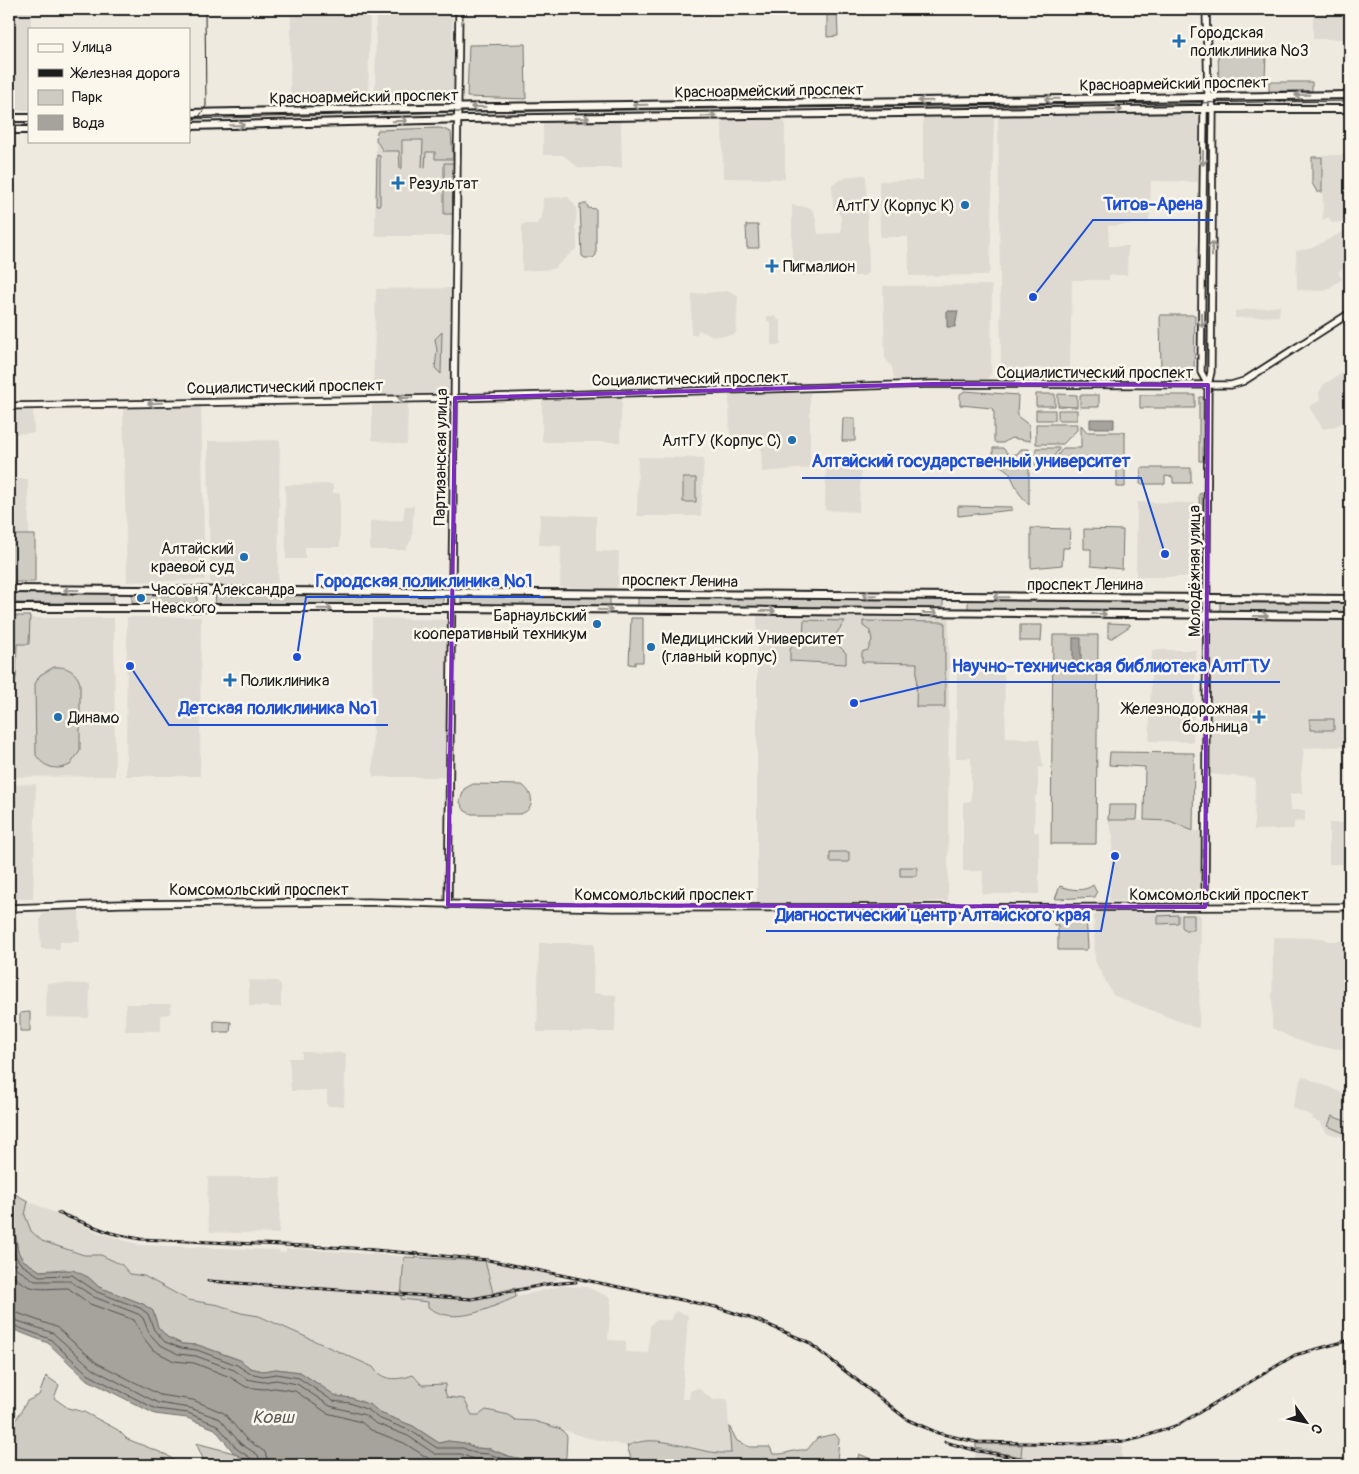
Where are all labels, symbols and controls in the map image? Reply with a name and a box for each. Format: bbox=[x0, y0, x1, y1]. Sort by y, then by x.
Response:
place label: Городская поликлиника №3 bbox=[1190, 23, 1309, 61]
legend bbox=[28, 28, 190, 142]
marker: Городская поликлиника №3 bbox=[1172, 34, 1186, 48]
text: Улица bbox=[72, 38, 112, 57]
text: Железная дорога bbox=[70, 64, 180, 83]
street label: Красноармейский проспект bbox=[1079, 72, 1269, 96]
street label: Красноармейский проспект bbox=[674, 79, 864, 103]
street label: Красноармейский проспект bbox=[269, 85, 459, 109]
text: Парк bbox=[72, 88, 103, 107]
one-way arrow bbox=[1294, 90, 1310, 100]
one-way arrow bbox=[1044, 94, 1060, 104]
one-way arrow bbox=[917, 96, 934, 106]
one-way arrow bbox=[632, 100, 648, 110]
one-way arrow bbox=[470, 102, 486, 112]
one-way arrow bbox=[1106, 105, 1123, 115]
one-way arrow bbox=[700, 111, 717, 121]
one-way arrow bbox=[574, 113, 590, 123]
text: Вода bbox=[72, 114, 105, 133]
one-way arrow bbox=[392, 116, 408, 126]
one-way arrow bbox=[229, 120, 245, 129]
one-way arrow bbox=[1198, 150, 1208, 166]
place label: Результат bbox=[409, 174, 479, 194]
marker: Результат bbox=[391, 176, 405, 190]
callout: Титов-Арена bbox=[1093, 187, 1213, 220]
text: Титов-Арена bbox=[1102, 193, 1203, 216]
place label: АлтГУ (Корпус К) bbox=[836, 196, 955, 216]
marker: АлтГУ (Корпус К) bbox=[959, 199, 971, 211]
one-way arrow bbox=[1207, 242, 1217, 258]
place label: Пигмалион bbox=[783, 257, 855, 277]
marker: Пигмалион bbox=[765, 259, 779, 273]
one-way arrow bbox=[1197, 312, 1207, 328]
street label: Социалистический проспект bbox=[997, 363, 1193, 383]
street label: Социалистический проспект bbox=[591, 367, 789, 391]
street label: Социалистический проспект bbox=[186, 375, 384, 399]
street label: Партизанская улица bbox=[430, 388, 452, 526]
one-way arrow bbox=[559, 389, 576, 399]
one-way arrow bbox=[397, 393, 413, 403]
one-way arrow bbox=[147, 398, 163, 407]
place label: АлтГУ (Корпус С) bbox=[662, 431, 782, 451]
marker: АлтГУ (Корпус С) bbox=[786, 434, 798, 446]
callout: Алтайский государственный университет bbox=[802, 445, 1141, 478]
text: Алтайский государственный университет bbox=[811, 450, 1131, 473]
street label: Молодёжная улица bbox=[1185, 505, 1205, 637]
place label: Алтайский краевой суд bbox=[151, 539, 234, 577]
marker: Алтайский краевой суд bbox=[238, 551, 250, 563]
callout: Городская поликлиника №1 bbox=[306, 564, 543, 597]
text: Городская поликлиника №1 bbox=[316, 570, 532, 593]
street label: проспект Ленина bbox=[622, 570, 738, 592]
street label: проспект Ленина bbox=[1027, 575, 1143, 595]
place label: Часовня Александра Невского bbox=[151, 580, 295, 618]
one-way arrow bbox=[63, 585, 80, 595]
one-way arrow bbox=[862, 591, 878, 600]
marker: Часовня Александра Невского bbox=[135, 592, 147, 604]
one-way arrow bbox=[993, 592, 1010, 602]
one-way arrow bbox=[317, 604, 333, 613]
one-way arrow bbox=[597, 605, 613, 615]
place label: Барнаульский кооперативный техникум bbox=[413, 606, 587, 644]
one-way arrow bbox=[760, 606, 776, 616]
one-way arrow bbox=[922, 608, 938, 618]
one-way arrow bbox=[1090, 609, 1106, 619]
one-way arrow bbox=[1252, 611, 1269, 621]
marker: Барнаульский кооперативный техникум bbox=[591, 618, 603, 630]
place label: Медицинский Университет (главный корпус) bbox=[661, 629, 844, 667]
marker: Медицинский Университет (главный корпус) bbox=[645, 641, 657, 653]
callout: Научно-техническая библиотека АлтГТУ bbox=[942, 649, 1280, 682]
text: Научно-техническая библиотека АлтГТУ bbox=[952, 655, 1271, 678]
place label: Поликлиника bbox=[241, 671, 329, 691]
marker: Поликлиника bbox=[223, 673, 237, 687]
callout: Детская поликлиника №1 bbox=[169, 692, 388, 725]
text: Детская поликлиника №1 bbox=[178, 697, 377, 720]
place label: Железнодорожная больница bbox=[1119, 699, 1248, 737]
place label: Динамо bbox=[67, 708, 120, 728]
marker: Железнодорожная больница bbox=[1252, 710, 1266, 724]
marker: Динамо bbox=[52, 711, 64, 723]
street label: Комсомольский проспект bbox=[169, 880, 349, 900]
street label: Комсомольский проспект bbox=[574, 885, 754, 905]
street label: Комсомольский проспект bbox=[1129, 885, 1309, 905]
callout: Диагностический центр Алтайского края bbox=[766, 898, 1101, 931]
text: Диагностический центр Алтайского края bbox=[775, 904, 1090, 927]
north arrow bbox=[1282, 1396, 1332, 1446]
water label: Ковш bbox=[252, 1406, 295, 1429]
text: С bbox=[1307, 1421, 1326, 1437]

